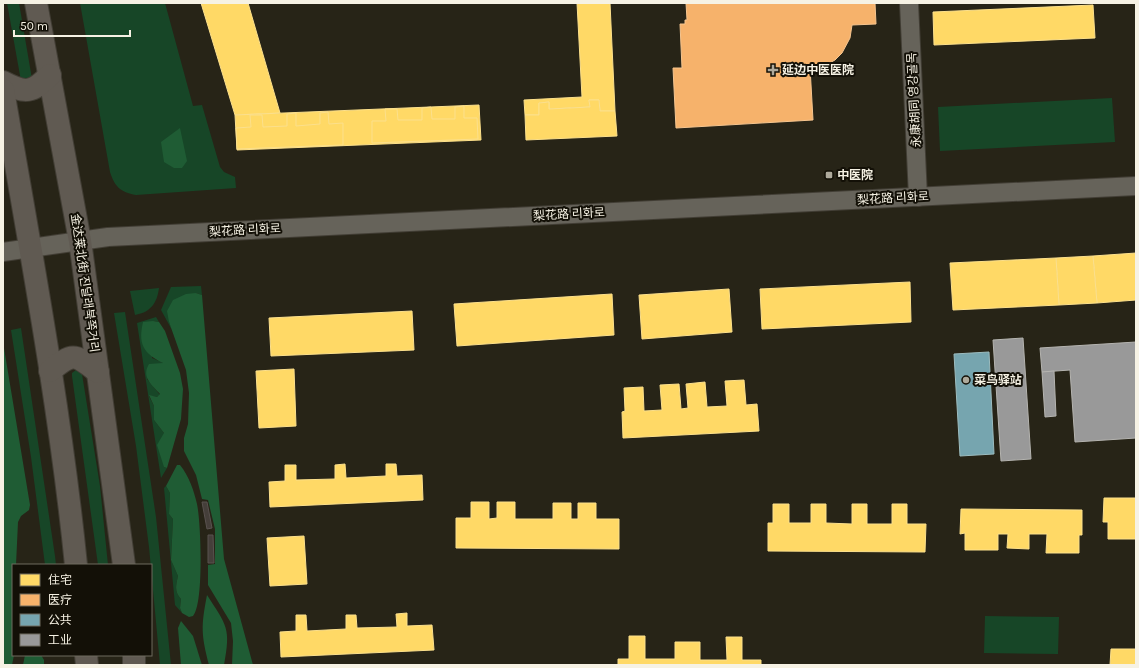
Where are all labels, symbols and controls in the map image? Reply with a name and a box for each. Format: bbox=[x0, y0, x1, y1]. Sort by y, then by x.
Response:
scale bar bbox=[14, 12, 130, 38]
text: 50 m bbox=[20, 19, 48, 33]
street label: 永康胡同 영강골목 bbox=[905, 52, 923, 148]
place label: 延边中医医院 bbox=[782, 63, 854, 77]
marker: 延边中医医院 bbox=[767, 64, 779, 76]
place label: 中医院 bbox=[837, 168, 873, 182]
marker: 中医院 bbox=[824, 170, 834, 180]
street label: 梨花路 리화로 bbox=[857, 189, 929, 207]
street label: 梨花路 리화로 bbox=[533, 205, 605, 223]
street label: 金达莱北街 진달래북쪽거리 bbox=[68, 213, 102, 353]
street label: 梨花路 리화로 bbox=[209, 221, 281, 239]
place label: 菜鸟驿站 bbox=[974, 373, 1022, 387]
marker: 菜鸟驿站 bbox=[961, 375, 971, 385]
legend bbox=[12, 564, 152, 656]
text: 住宅 bbox=[48, 573, 72, 587]
text: 医疗 bbox=[48, 593, 72, 607]
text: 公共 bbox=[48, 613, 72, 627]
text: 工业 bbox=[48, 633, 72, 647]

